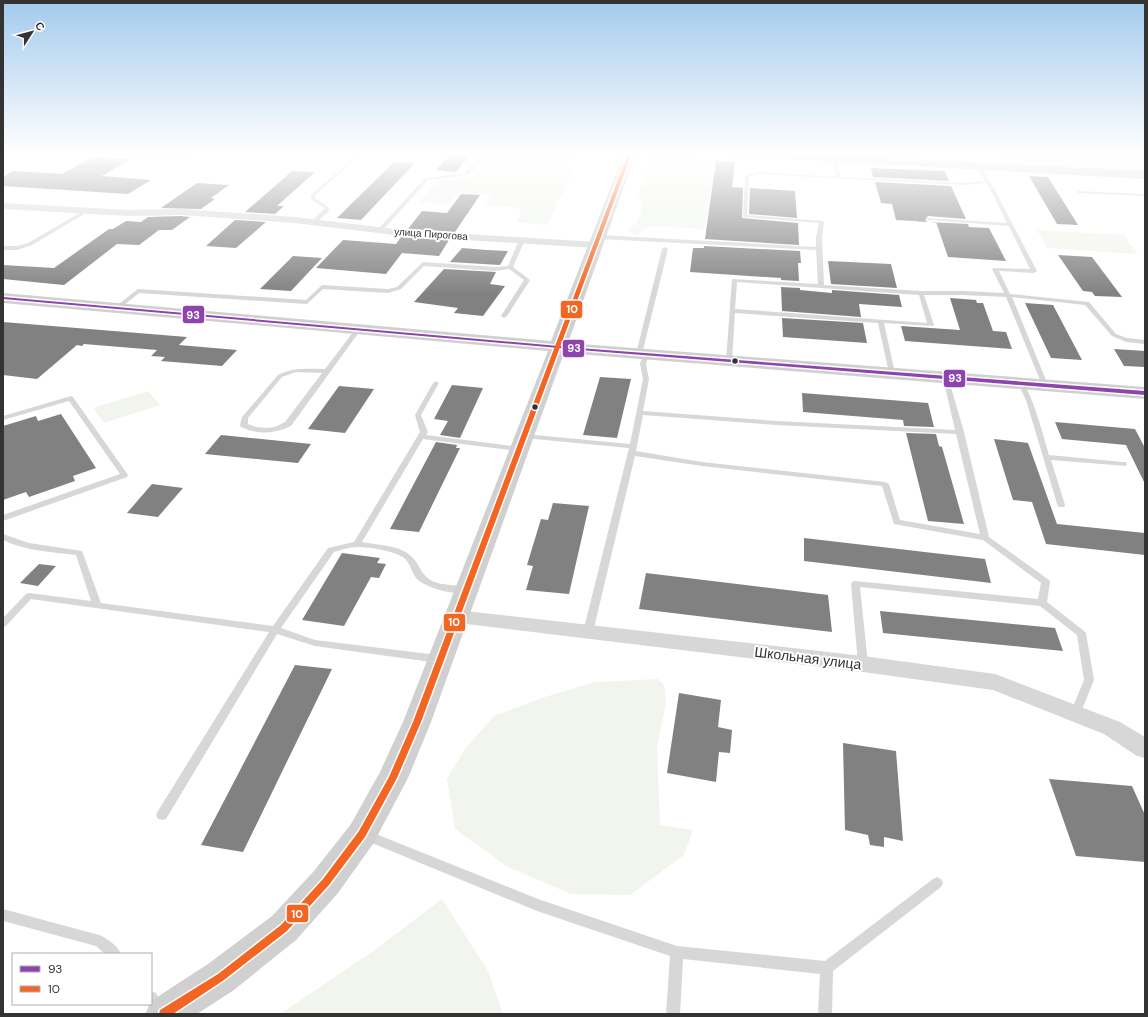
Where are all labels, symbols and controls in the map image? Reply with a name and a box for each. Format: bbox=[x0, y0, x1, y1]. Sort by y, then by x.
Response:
north arrow bbox=[12, 12, 52, 52]
text: С bbox=[32, 19, 48, 33]
street label: улица Пирогова bbox=[394, 225, 469, 243]
line badge: 10 bbox=[560, 300, 583, 319]
text: 10 bbox=[566, 302, 578, 316]
line badge: 93 bbox=[182, 305, 205, 324]
text: 93 bbox=[186, 308, 200, 322]
line badge: 93 bbox=[562, 339, 585, 358]
text: 93 bbox=[567, 341, 581, 355]
unlabelled marker bbox=[730, 356, 740, 366]
line badge: 93 bbox=[943, 369, 966, 388]
text: 93 bbox=[948, 371, 962, 385]
unlabelled marker bbox=[530, 402, 540, 412]
line badge: 10 bbox=[443, 613, 466, 632]
text: 10 bbox=[448, 615, 460, 629]
street label: Школьная улица bbox=[754, 643, 863, 674]
line badge: 10 bbox=[286, 904, 309, 923]
text: 10 bbox=[291, 907, 303, 921]
legend bbox=[12, 953, 152, 1005]
text: 93 bbox=[48, 961, 62, 977]
text: 10 bbox=[48, 981, 60, 997]

